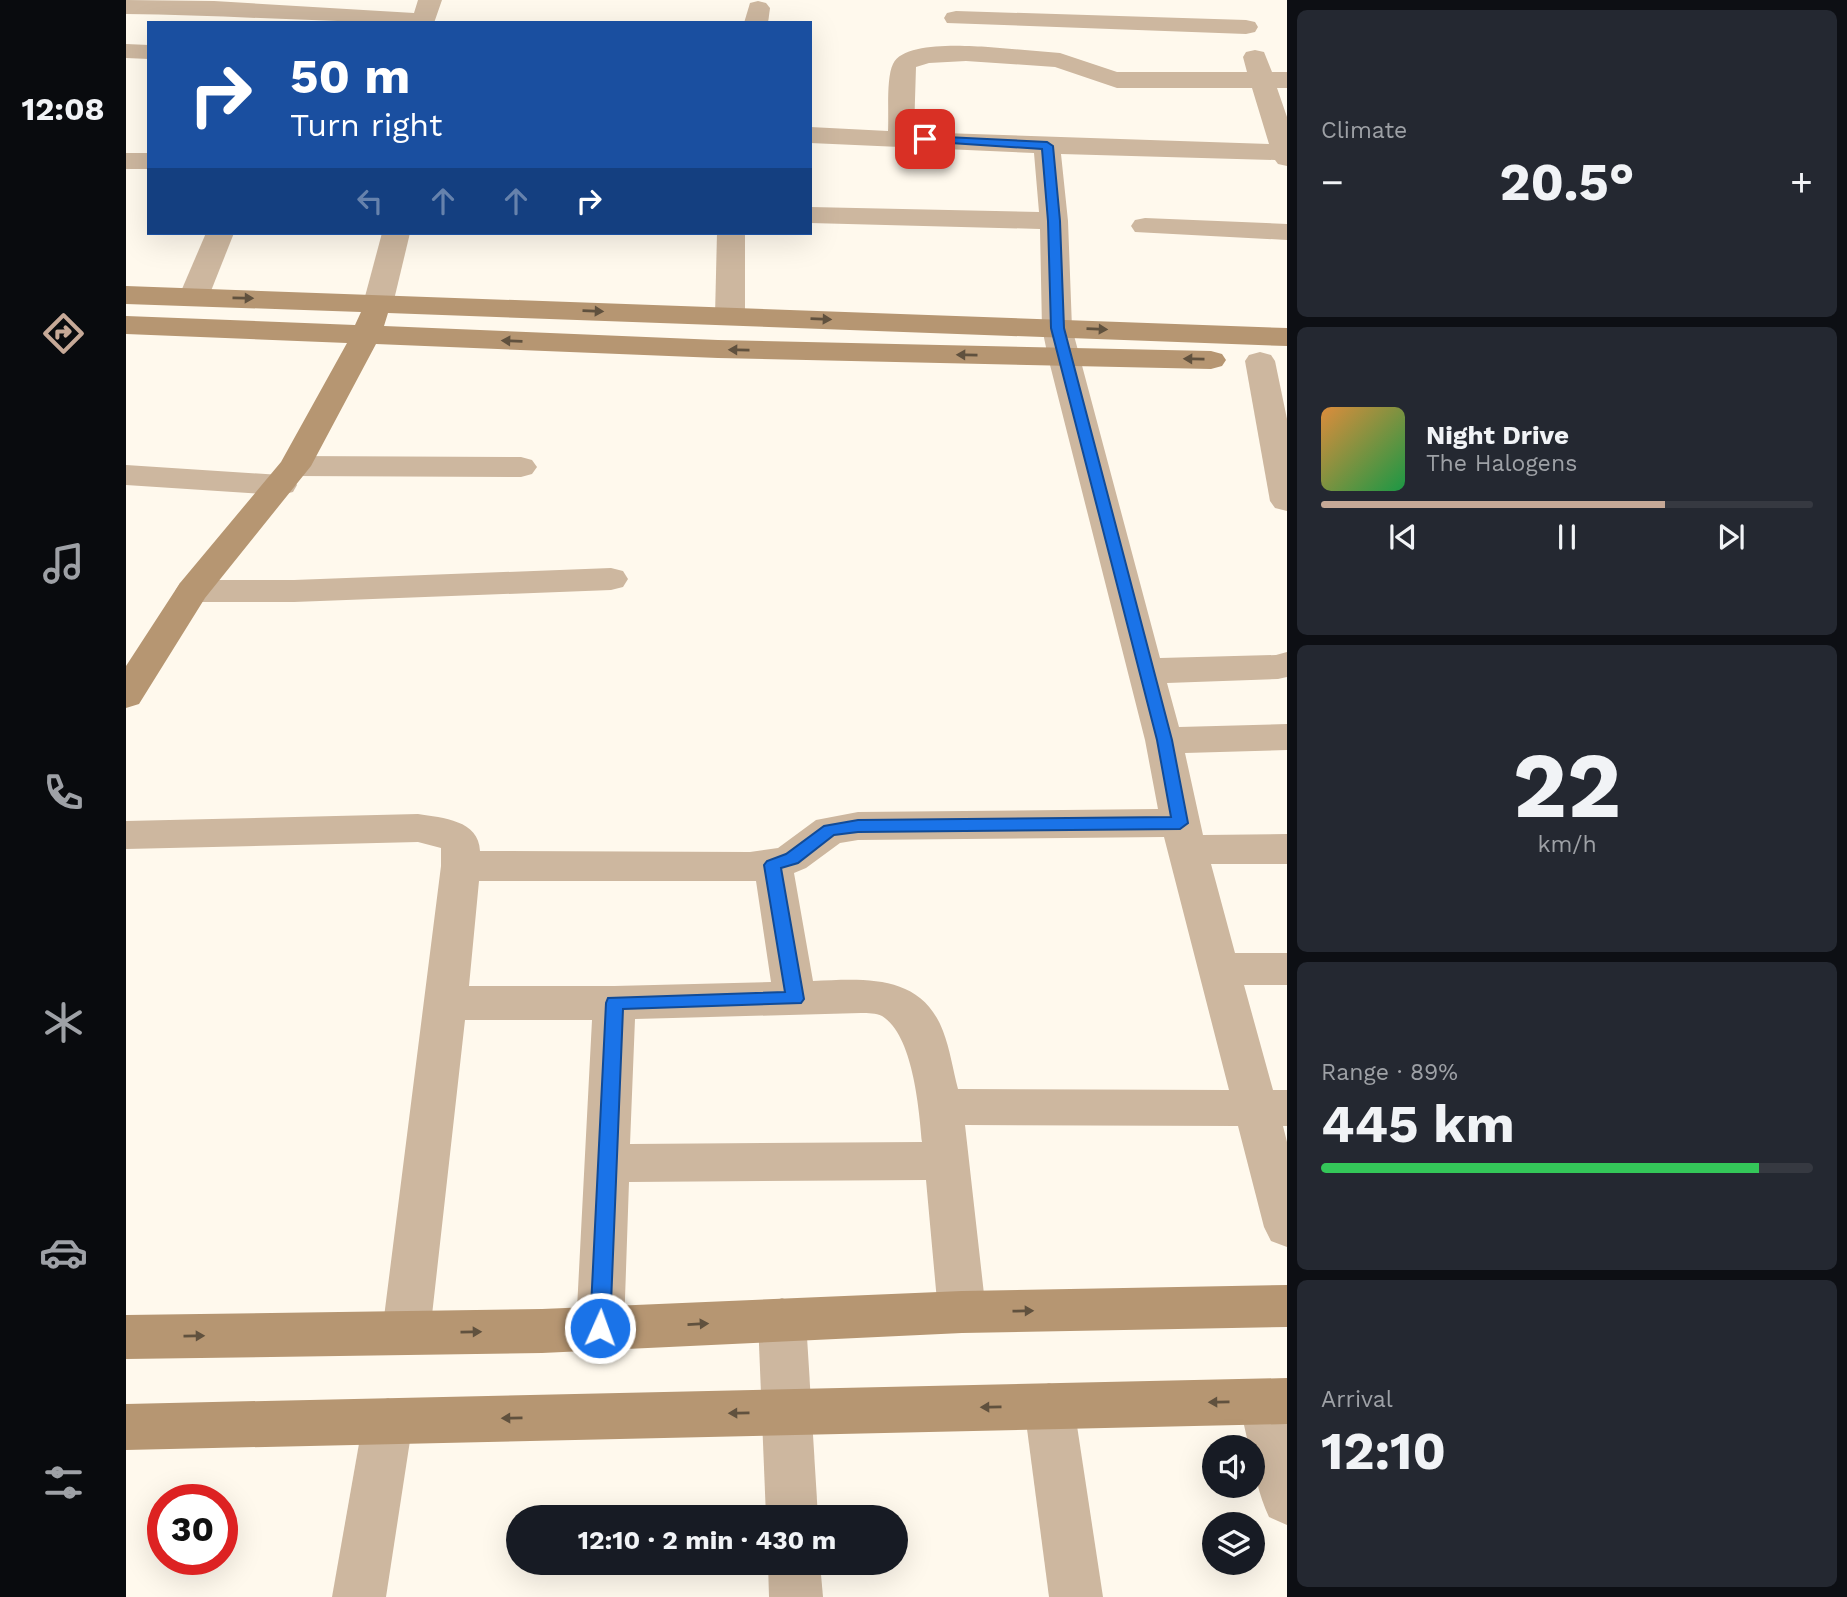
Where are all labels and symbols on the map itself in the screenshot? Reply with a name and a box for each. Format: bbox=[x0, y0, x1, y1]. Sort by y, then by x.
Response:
pin bbox=[895, 109, 955, 169]
one-way arrow bbox=[232, 292, 254, 303]
one-way arrow bbox=[582, 306, 604, 317]
one-way arrow bbox=[810, 314, 832, 325]
one-way arrow bbox=[1086, 324, 1108, 335]
one-way arrow bbox=[501, 336, 523, 347]
one-way arrow bbox=[728, 344, 750, 356]
one-way arrow bbox=[956, 349, 978, 360]
one-way arrow bbox=[1183, 354, 1205, 365]
position arrow bbox=[563, 1291, 637, 1365]
one-way arrow bbox=[1013, 1305, 1035, 1317]
one-way arrow bbox=[687, 1318, 709, 1329]
one-way arrow bbox=[460, 1326, 482, 1338]
one-way arrow bbox=[183, 1330, 205, 1342]
one-way arrow bbox=[1208, 1396, 1230, 1408]
one-way arrow bbox=[980, 1401, 1002, 1413]
one-way arrow bbox=[728, 1408, 750, 1419]
one-way arrow bbox=[501, 1413, 523, 1424]
speed limit sign: 30 bbox=[147, 1484, 238, 1575]

